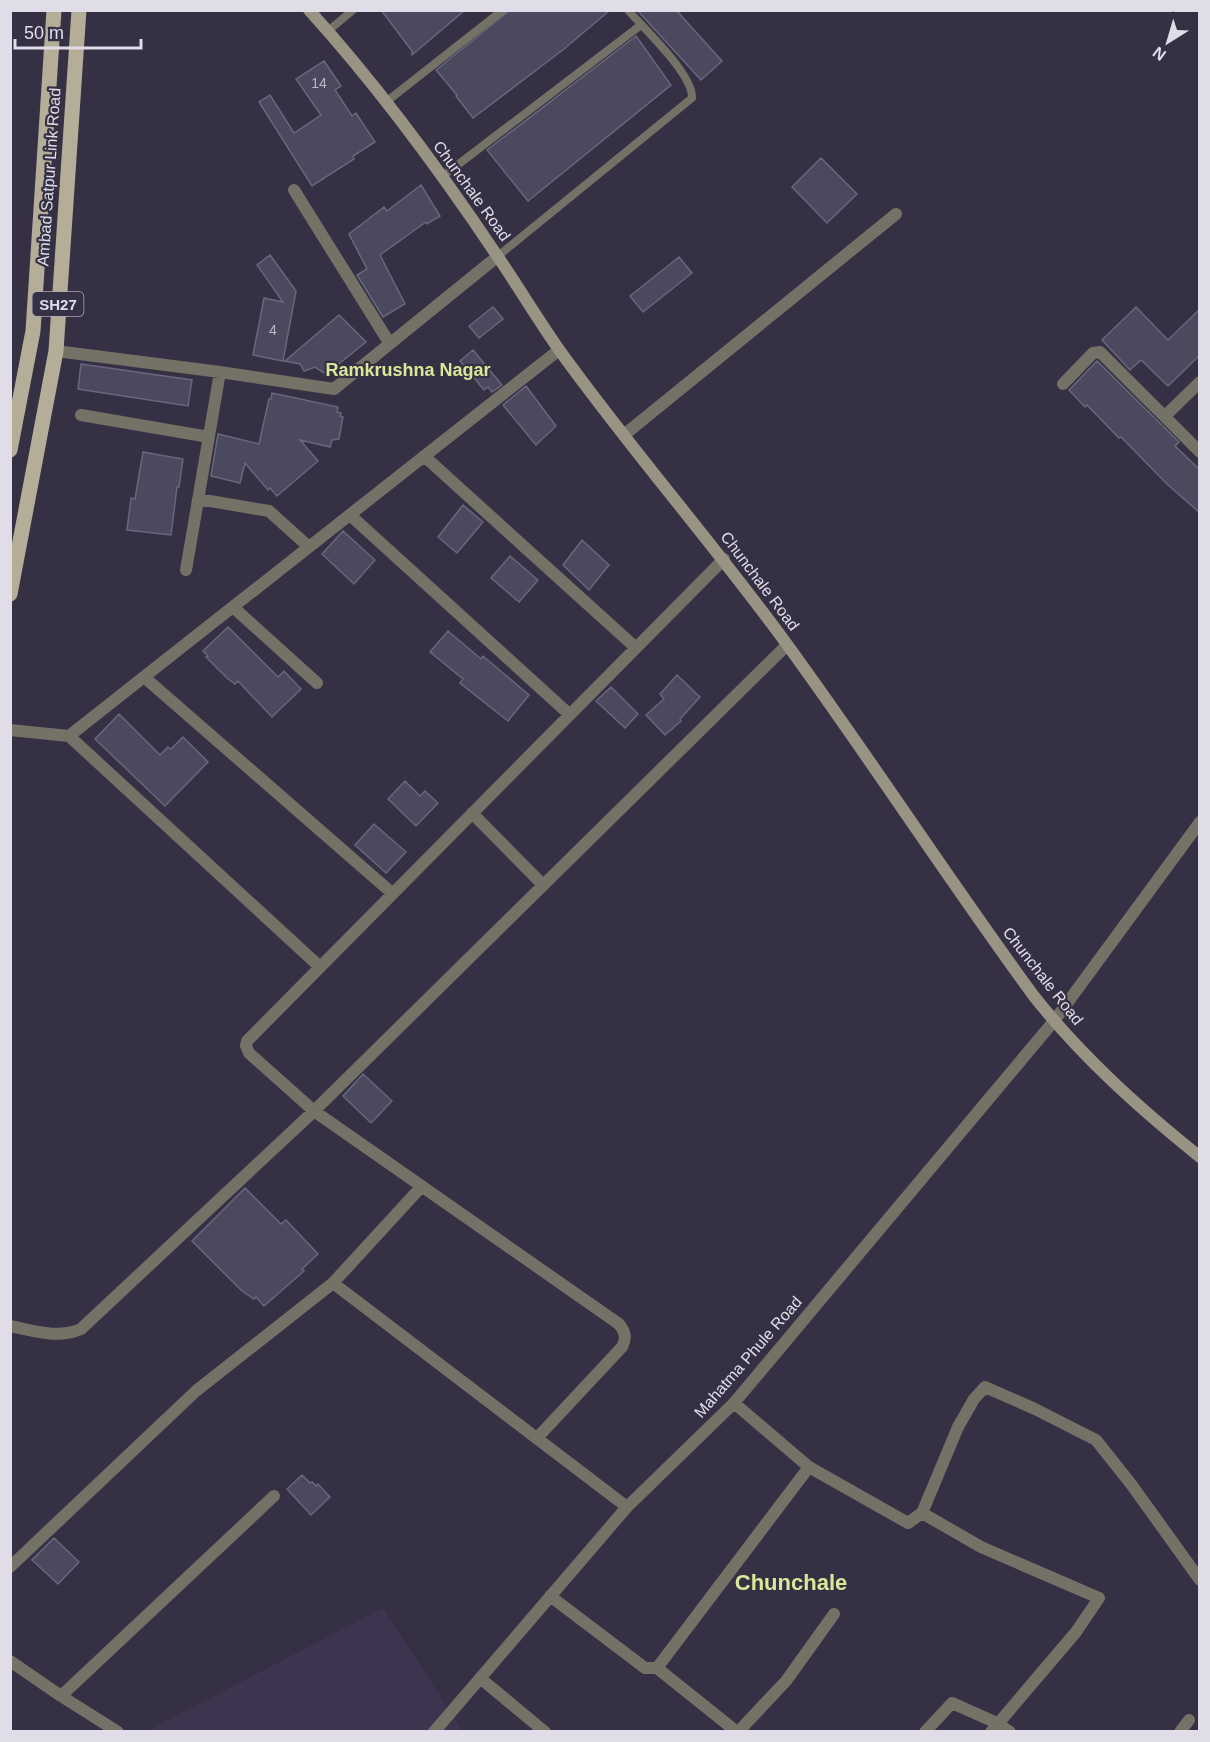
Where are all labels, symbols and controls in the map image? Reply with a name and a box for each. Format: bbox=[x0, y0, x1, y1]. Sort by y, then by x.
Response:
scale bar bbox=[15, 12, 141, 50]
north arrow bbox=[1138, 12, 1198, 72]
text: 50 m bbox=[24, 23, 64, 43]
text: N bbox=[1150, 43, 1169, 64]
house number: 14 bbox=[311, 75, 327, 91]
street label: Ambad Satpur Link Road bbox=[34, 87, 64, 267]
street label: Chunchale Road bbox=[430, 138, 514, 244]
road number: SH27 bbox=[32, 292, 84, 316]
house number: 4 bbox=[269, 322, 277, 338]
district label: Ramkrushna Nagar bbox=[325, 360, 491, 380]
street label: Chunchale Road bbox=[717, 528, 803, 634]
street label: Chunchale Road bbox=[1000, 924, 1086, 1028]
street label: Mahatma Phule Road bbox=[691, 1293, 805, 1421]
district label: Chunchale bbox=[735, 1570, 847, 1595]

